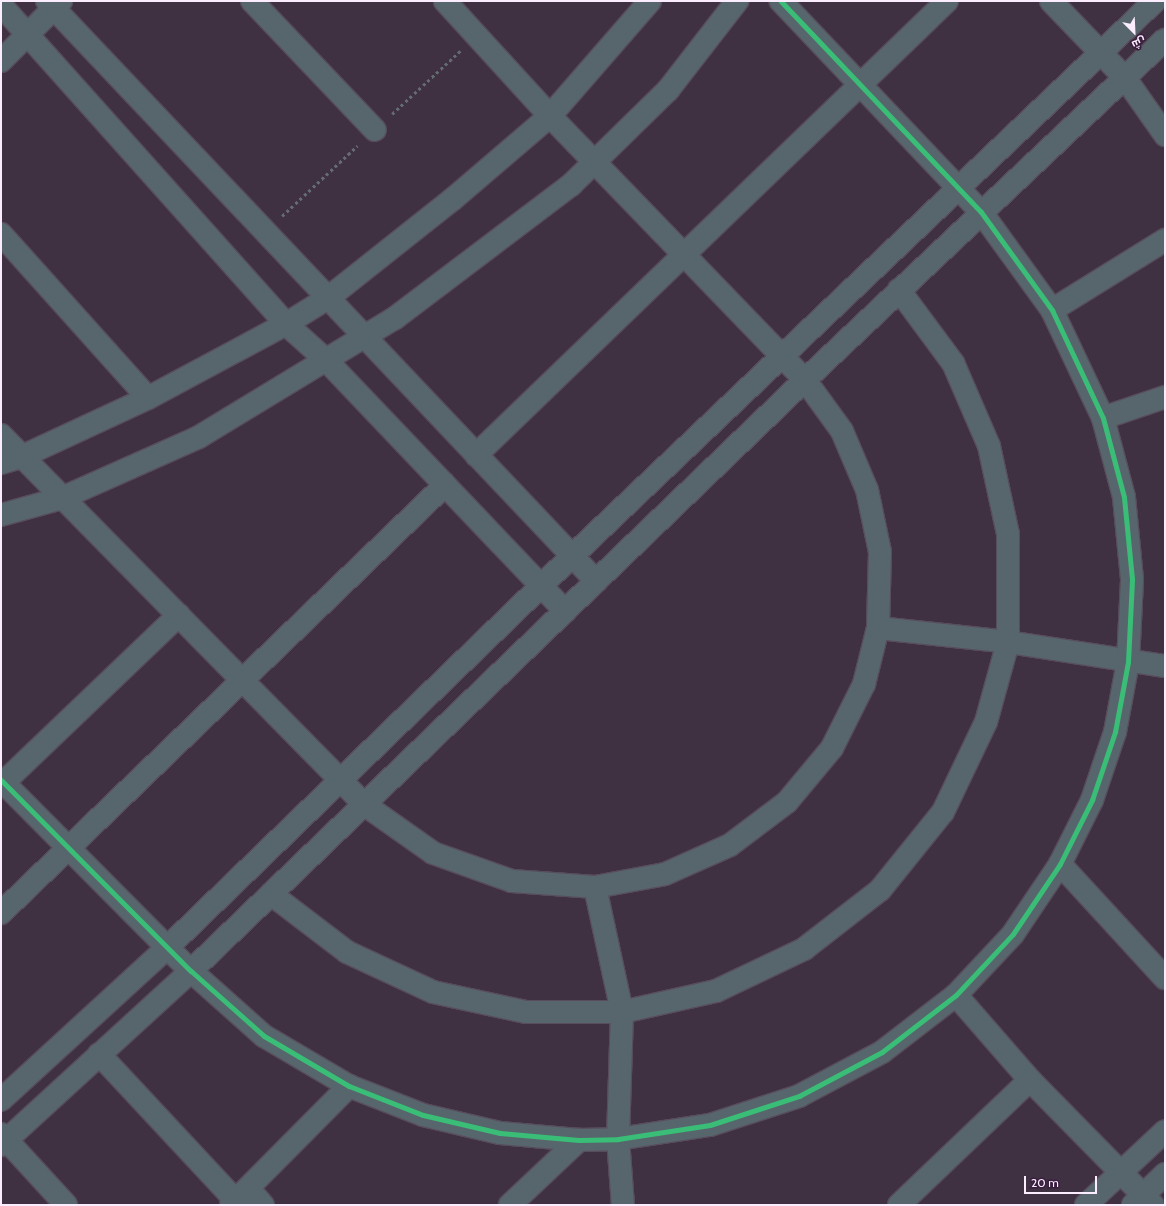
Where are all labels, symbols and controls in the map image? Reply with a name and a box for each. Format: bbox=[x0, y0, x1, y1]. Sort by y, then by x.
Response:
north arrow bbox=[1114, 12, 1154, 52]
text: ش bbox=[1130, 34, 1148, 52]
scale bar bbox=[1026, 1168, 1099, 1194]
text: 20 m bbox=[1031, 1175, 1059, 1190]

